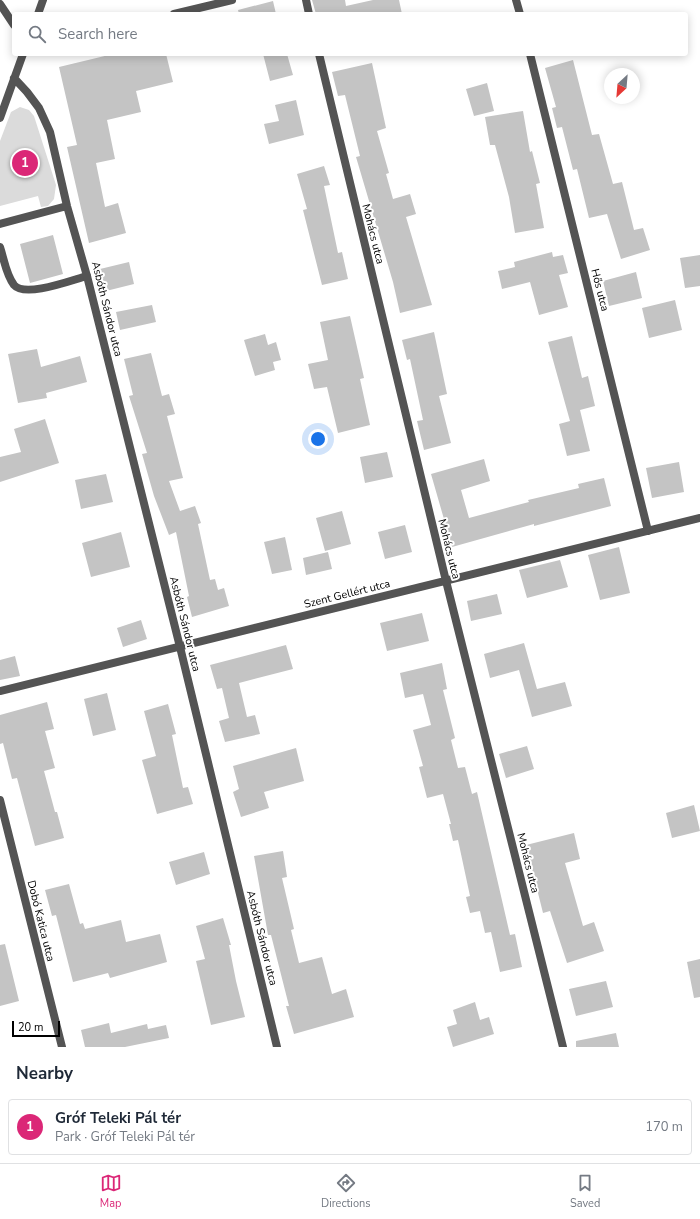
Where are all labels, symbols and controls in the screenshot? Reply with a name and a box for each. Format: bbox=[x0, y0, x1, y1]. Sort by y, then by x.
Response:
search box bbox=[12, 12, 688, 56]
icon: search bbox=[26, 23, 48, 45]
text: Search here bbox=[58, 24, 138, 44]
north arrow bbox=[604, 68, 640, 104]
pin: 1 bbox=[12, 148, 38, 178]
street label: Mohács utca bbox=[358, 202, 388, 266]
street label: Asbóth Sándor utca bbox=[88, 260, 126, 358]
street label: Hős utca bbox=[587, 267, 613, 313]
your location bbox=[308, 429, 328, 449]
street label: Mohács utca bbox=[434, 517, 464, 581]
street label: Asbóth Sándor utca bbox=[166, 575, 204, 673]
street label: Szent Gellért utca bbox=[302, 576, 392, 612]
street label: Mohács utca bbox=[513, 831, 543, 895]
street label: Dobó Katica utca bbox=[24, 879, 58, 963]
street label: Asbóth Sándor utca bbox=[243, 889, 281, 987]
scale bar bbox=[12, 1019, 60, 1038]
text: 20 m bbox=[18, 1020, 43, 1035]
text: Nearby bbox=[16, 1062, 73, 1085]
text: Gróf Teleki Pál tér bbox=[55, 1108, 181, 1128]
text: 1 bbox=[26, 1118, 34, 1136]
text: 170 m bbox=[645, 1118, 683, 1136]
text: Park · Gróf Teleki Pál tér bbox=[55, 1128, 195, 1146]
tab: Map bbox=[100, 1172, 122, 1211]
tab: Directions bbox=[321, 1172, 371, 1211]
tab: Saved bbox=[570, 1172, 600, 1211]

